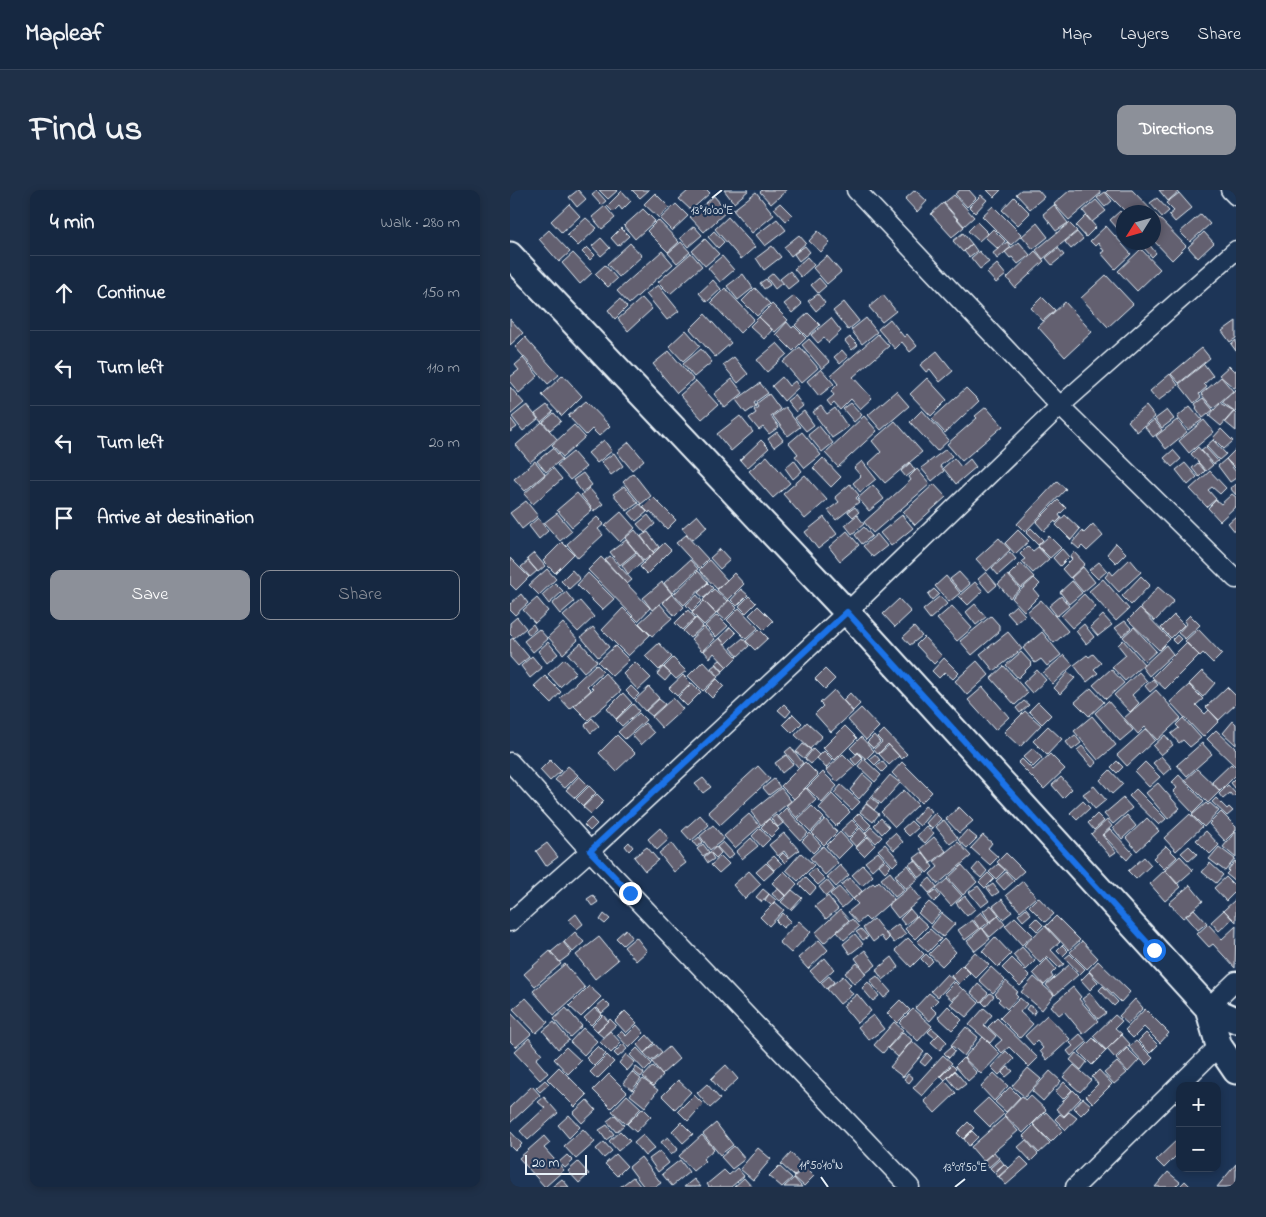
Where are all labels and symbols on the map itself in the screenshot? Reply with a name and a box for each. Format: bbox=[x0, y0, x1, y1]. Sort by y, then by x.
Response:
text: 13°10'00"E bbox=[691, 202, 733, 220]
north arrow bbox=[1116, 205, 1161, 250]
route end bbox=[619, 882, 642, 905]
route start bbox=[1143, 939, 1166, 962]
scale bar bbox=[525, 1152, 588, 1175]
text: 11°50'10"N bbox=[799, 1157, 843, 1175]
text: 13°09'50"E bbox=[943, 1159, 987, 1177]

